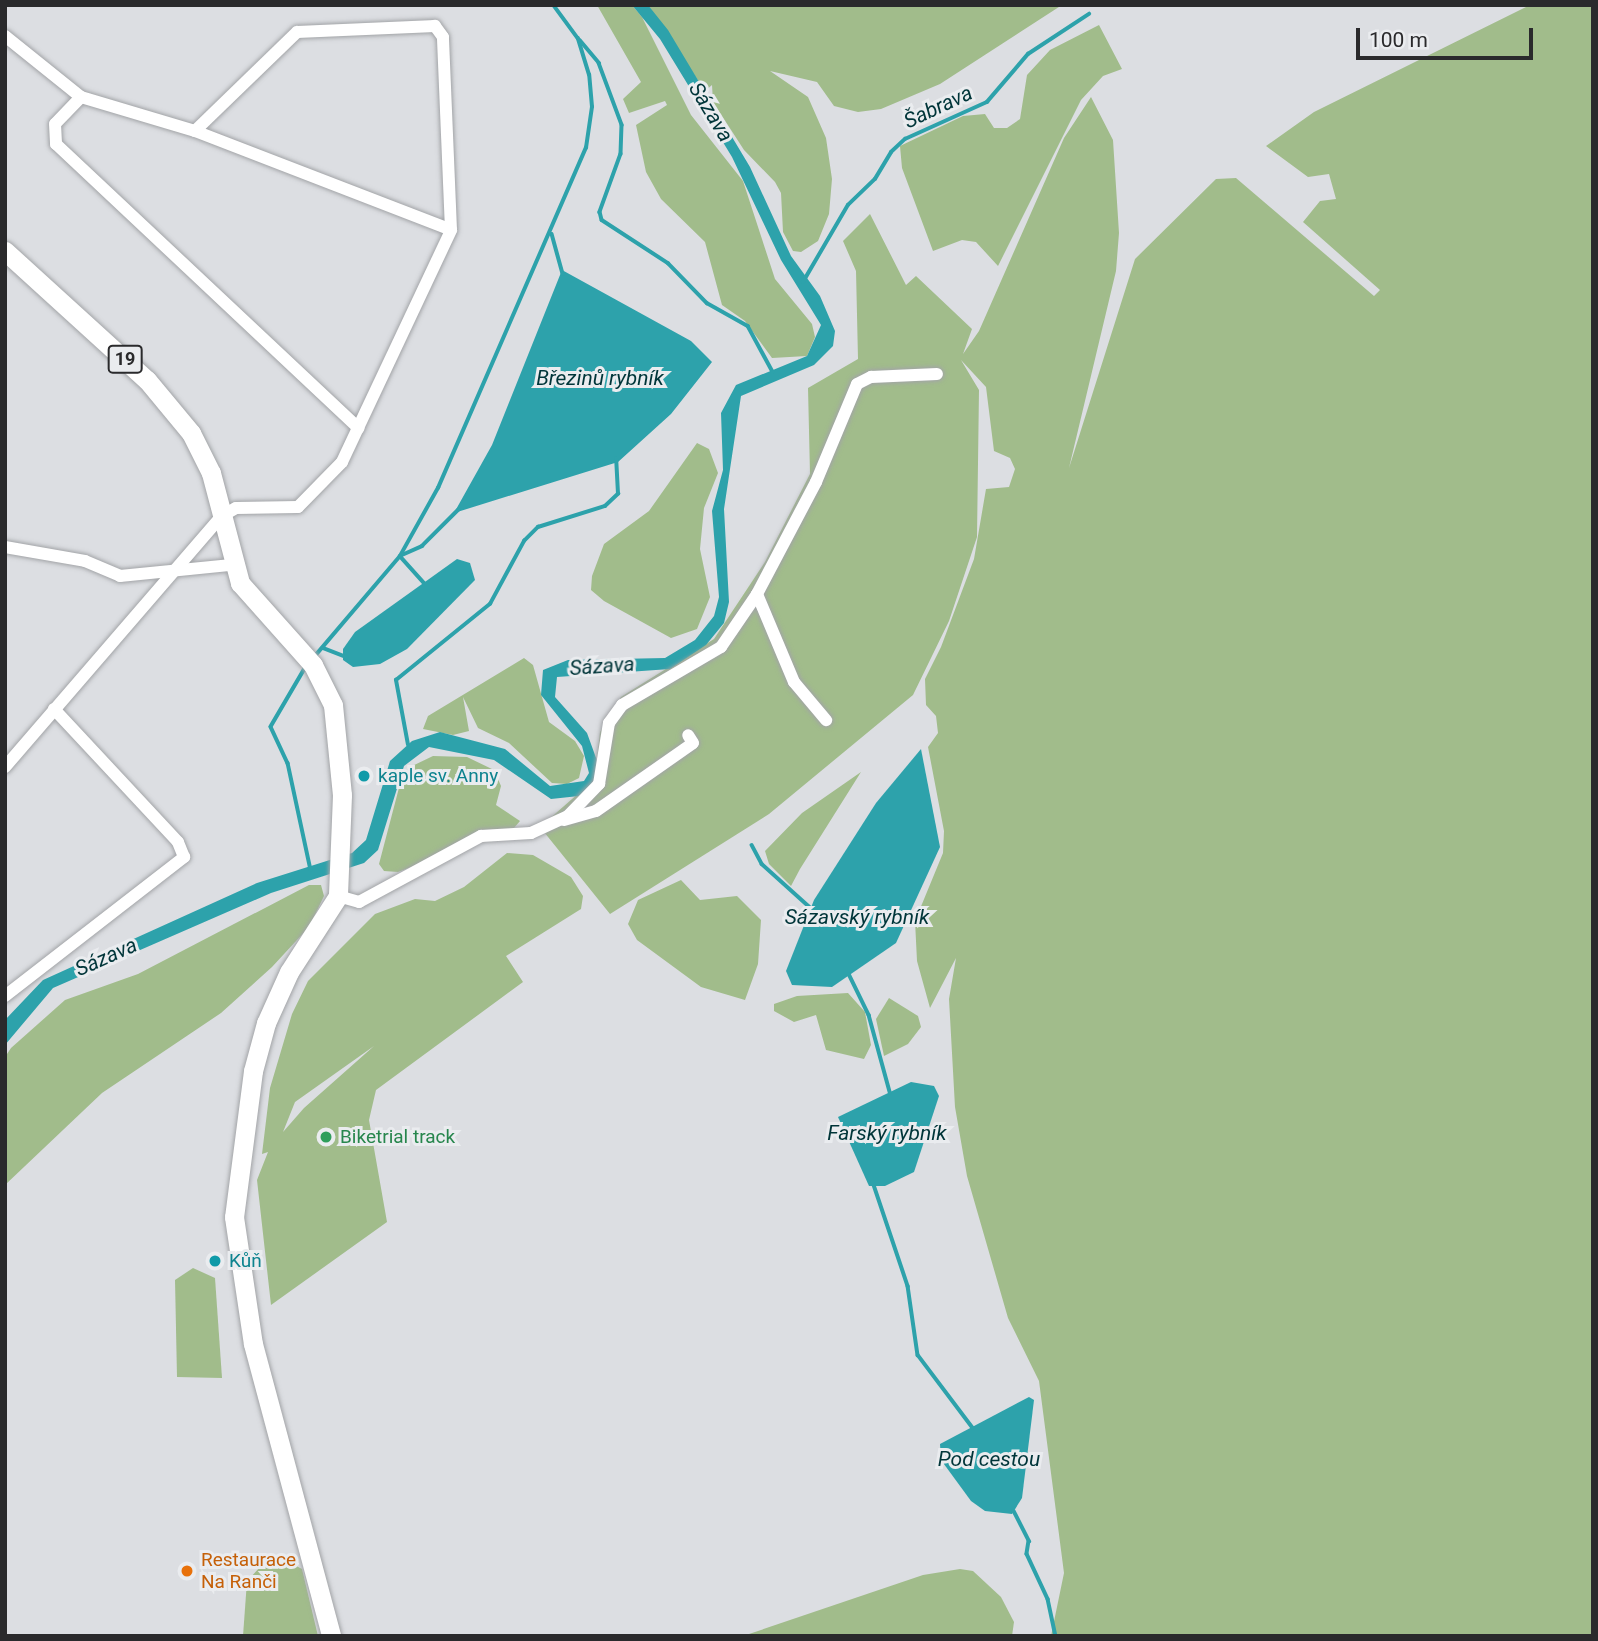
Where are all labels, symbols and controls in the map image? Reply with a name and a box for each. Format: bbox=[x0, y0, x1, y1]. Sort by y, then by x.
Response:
scale bar bbox=[1360, 14, 1537, 58]
text: 100 m bbox=[1369, 28, 1428, 52]
water label: Sázava bbox=[683, 78, 739, 146]
water label: Šabrava bbox=[900, 80, 976, 134]
road number: 19 bbox=[108, 344, 142, 374]
water label: Březinů rybník bbox=[536, 365, 664, 391]
water label: Sázava bbox=[569, 651, 635, 681]
place label: kaple sv. Anny bbox=[378, 765, 498, 787]
marker: kaple sv. Anny bbox=[356, 768, 372, 784]
water label: Sázavský rybník bbox=[785, 904, 929, 930]
water label: Sázava bbox=[71, 932, 141, 982]
water label: Farský rybník bbox=[827, 1120, 947, 1146]
place label: Biketrial track bbox=[340, 1126, 455, 1148]
marker: Biketrial track bbox=[318, 1129, 334, 1145]
place label: Kůň bbox=[229, 1250, 262, 1272]
marker: Kůň bbox=[207, 1253, 223, 1269]
water label: Pod cestou bbox=[938, 1446, 1040, 1472]
place label: Restaurace Na Ranči bbox=[201, 1549, 296, 1593]
marker: Restaurace Na Ranči bbox=[179, 1563, 195, 1579]

